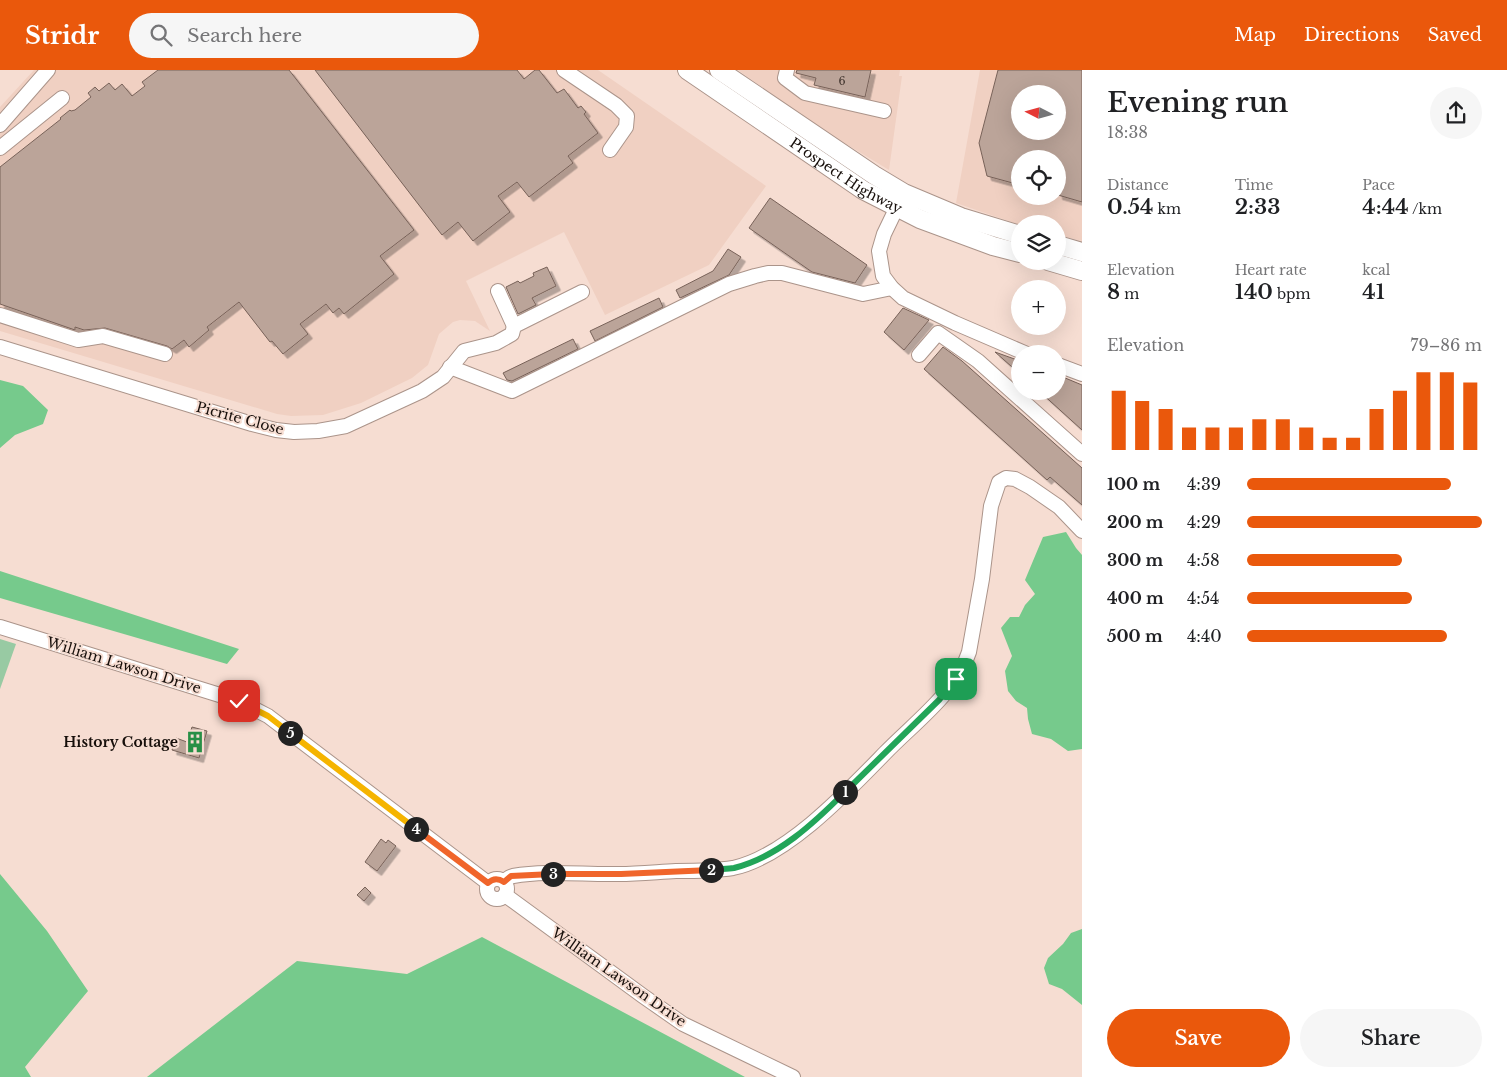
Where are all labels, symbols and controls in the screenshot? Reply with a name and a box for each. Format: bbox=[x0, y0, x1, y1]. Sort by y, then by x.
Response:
search box bbox=[129, 13, 479, 58]
text: Stridr bbox=[25, 21, 99, 50]
icon: search bbox=[147, 21, 175, 49]
text: Search here bbox=[187, 24, 302, 47]
text: Map bbox=[1234, 24, 1276, 46]
text: Directions bbox=[1304, 24, 1400, 46]
text: Saved bbox=[1428, 24, 1482, 46]
house number: 6 bbox=[838, 74, 846, 88]
north arrow bbox=[1011, 85, 1066, 140]
map controls bbox=[1011, 85, 1066, 400]
text: Evening run bbox=[1107, 85, 1288, 120]
button: share bbox=[1430, 87, 1482, 139]
text: 18:38 bbox=[1107, 122, 1148, 142]
street label: Prospect Highway bbox=[786, 134, 905, 217]
button: locate bbox=[1011, 150, 1066, 205]
text: Distance bbox=[1107, 176, 1169, 194]
text: Time bbox=[1235, 176, 1273, 194]
text: Pace bbox=[1362, 176, 1395, 194]
text: 0.54 bbox=[1107, 194, 1153, 220]
text: 2:33 bbox=[1235, 194, 1281, 220]
text: 4:44 bbox=[1362, 194, 1409, 220]
text: km bbox=[1153, 200, 1181, 218]
text: /km bbox=[1409, 200, 1442, 218]
button: layers bbox=[1011, 215, 1066, 270]
text: Elevation bbox=[1107, 261, 1175, 279]
text: Heart rate bbox=[1235, 261, 1307, 279]
text: kcal bbox=[1362, 261, 1390, 279]
text: 8 bbox=[1107, 279, 1120, 305]
text: 140 bbox=[1235, 279, 1273, 305]
text: 41 bbox=[1362, 279, 1385, 305]
button: + bbox=[1011, 280, 1066, 335]
text: m bbox=[1120, 285, 1139, 303]
text: bpm bbox=[1273, 285, 1311, 303]
text: Elevation bbox=[1107, 335, 1184, 355]
text: 79–86 m bbox=[1410, 335, 1482, 355]
button: − bbox=[1011, 345, 1066, 400]
street label: Picrite Close bbox=[194, 398, 286, 438]
text: 100 m bbox=[1107, 474, 1160, 494]
text: 4:39 bbox=[1187, 474, 1221, 494]
text: 200 m bbox=[1107, 512, 1164, 532]
text: 4:29 bbox=[1187, 512, 1221, 532]
text: 300 m bbox=[1107, 550, 1163, 570]
text: 4:58 bbox=[1187, 550, 1220, 570]
text: 400 m bbox=[1107, 588, 1164, 608]
text: 4:54 bbox=[1187, 588, 1219, 608]
text: 500 m bbox=[1107, 626, 1163, 646]
text: 4:40 bbox=[1187, 626, 1222, 646]
street label: William Lawson Drive bbox=[44, 633, 203, 697]
pin bbox=[935, 658, 977, 700]
icon: arrive bbox=[942, 665, 970, 693]
pin bbox=[218, 680, 260, 722]
icon: check bbox=[225, 687, 253, 715]
pin: 5 bbox=[278, 720, 302, 746]
text: 5 bbox=[286, 724, 295, 742]
building icon: History Cottage bbox=[182, 729, 208, 755]
place label: History Cottage bbox=[63, 733, 178, 751]
pin: 1 bbox=[832, 780, 858, 804]
text: 1 bbox=[842, 783, 849, 801]
pin: 4 bbox=[404, 816, 428, 842]
text: 4 bbox=[412, 820, 421, 838]
pin: 2 bbox=[698, 858, 724, 882]
text: 2 bbox=[707, 861, 716, 879]
pin: 3 bbox=[540, 862, 566, 886]
text: 3 bbox=[549, 865, 558, 883]
street label: William Lawson Drive bbox=[547, 923, 690, 1030]
button: Save bbox=[1107, 1009, 1290, 1067]
button: Share bbox=[1300, 1009, 1482, 1067]

